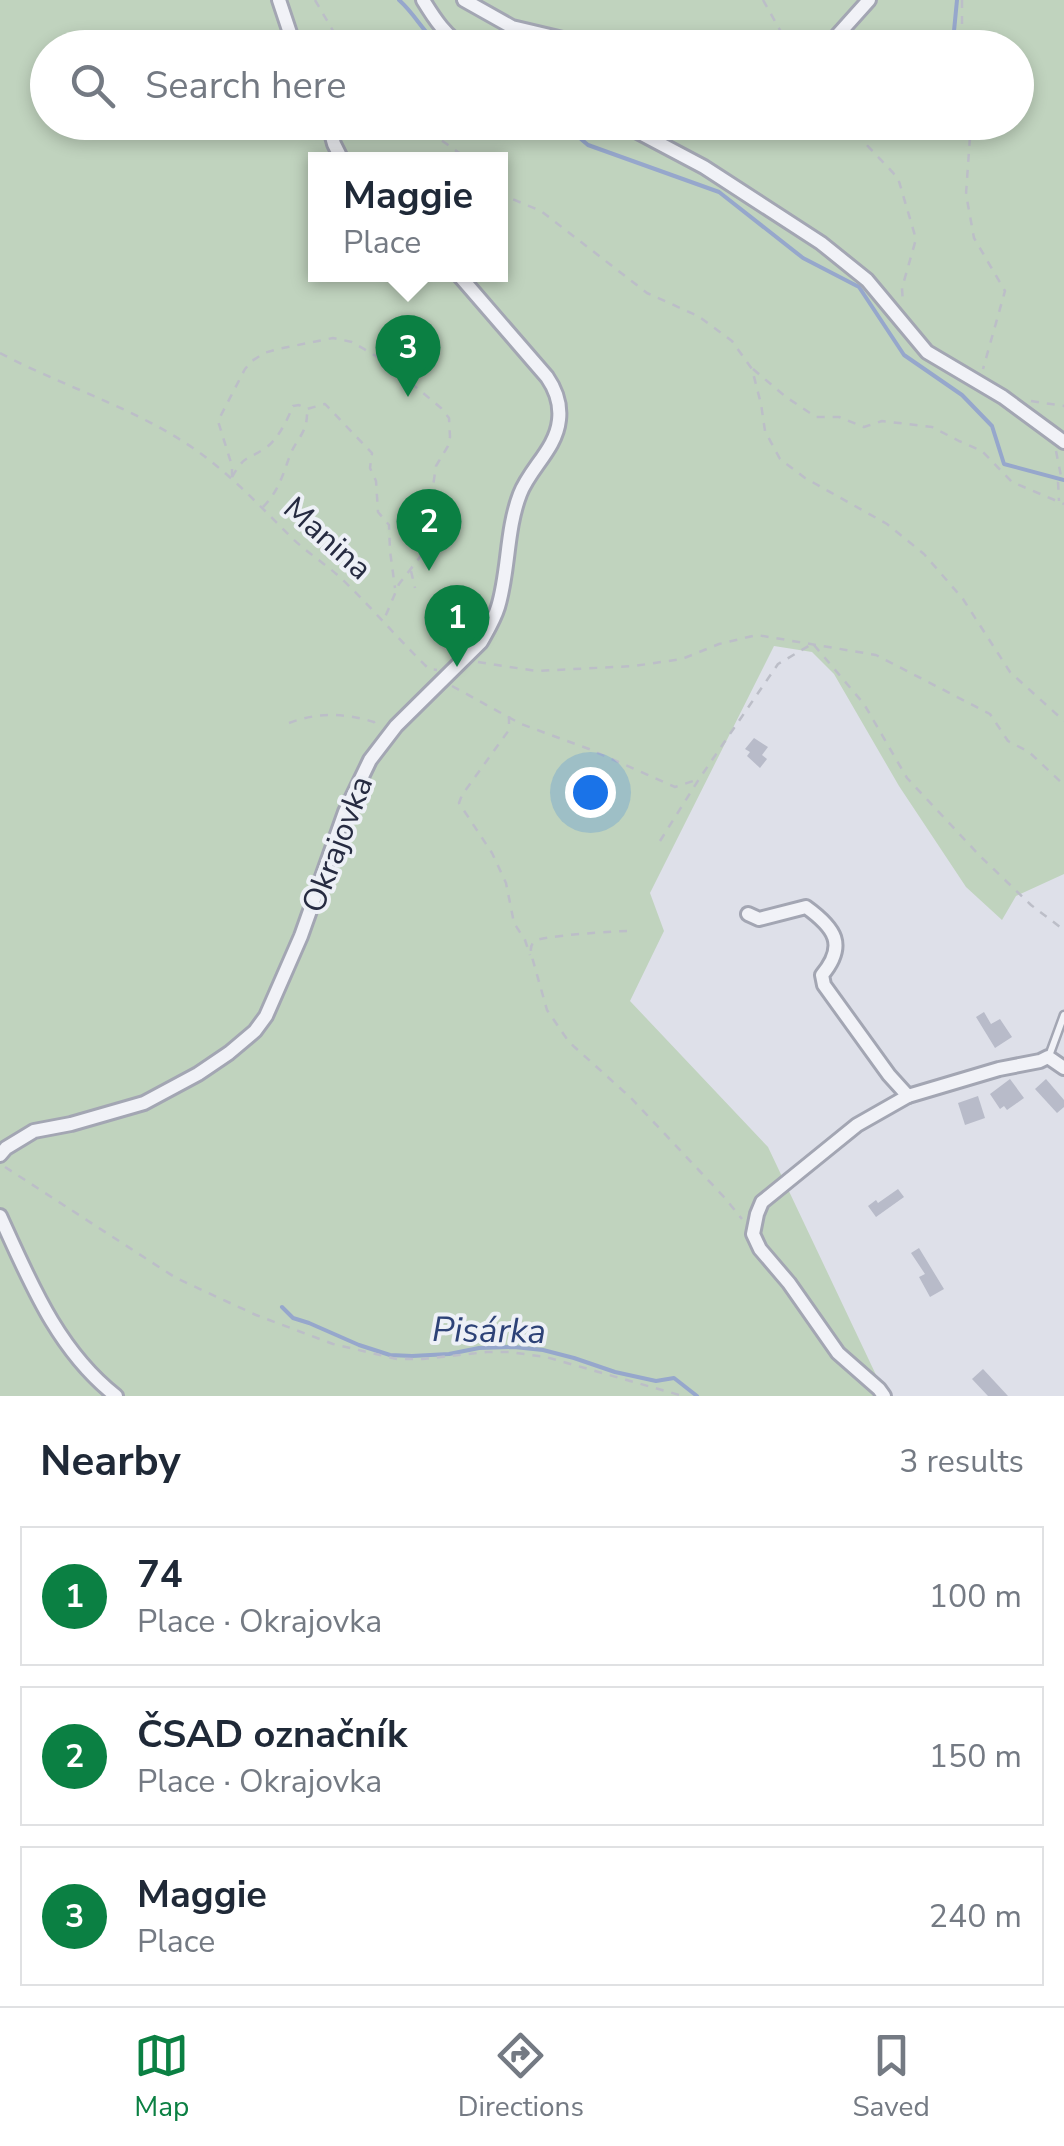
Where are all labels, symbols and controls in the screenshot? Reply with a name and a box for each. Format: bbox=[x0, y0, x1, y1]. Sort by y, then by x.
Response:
search box bbox=[30, 30, 1034, 140]
icon: search bbox=[65, 58, 120, 113]
text: Search here bbox=[145, 60, 346, 111]
popup bbox=[308, 152, 508, 282]
text: Maggie bbox=[343, 170, 473, 221]
text: Place bbox=[343, 221, 421, 264]
pin: 3 bbox=[376, 314, 440, 397]
street label: Manina bbox=[274, 487, 381, 589]
pin: 2 bbox=[396, 488, 462, 571]
pin: 1 bbox=[424, 584, 490, 667]
your location bbox=[565, 767, 616, 818]
street label: Okrajovka bbox=[292, 770, 383, 919]
water label: Pisárka bbox=[432, 1306, 546, 1355]
text: Nearby bbox=[40, 1433, 181, 1490]
text: 3 results bbox=[899, 1440, 1024, 1483]
text: 74 bbox=[137, 1549, 183, 1600]
text: 1 bbox=[65, 1575, 84, 1618]
text: 100 m bbox=[929, 1575, 1022, 1618]
text: Place · Okrajovka bbox=[137, 1600, 382, 1643]
text: ČSAD označník bbox=[137, 1709, 408, 1760]
text: 2 bbox=[65, 1735, 84, 1778]
text: 150 m bbox=[929, 1735, 1022, 1778]
text: Place · Okrajovka bbox=[137, 1760, 382, 1803]
text: Maggie bbox=[137, 1869, 267, 1920]
text: 3 bbox=[65, 1895, 84, 1938]
text: 240 m bbox=[929, 1895, 1022, 1938]
text: Place bbox=[137, 1920, 215, 1963]
tab: Map bbox=[134, 2028, 189, 2126]
tab: Directions bbox=[458, 2028, 584, 2126]
tab: Saved bbox=[852, 2028, 930, 2126]

